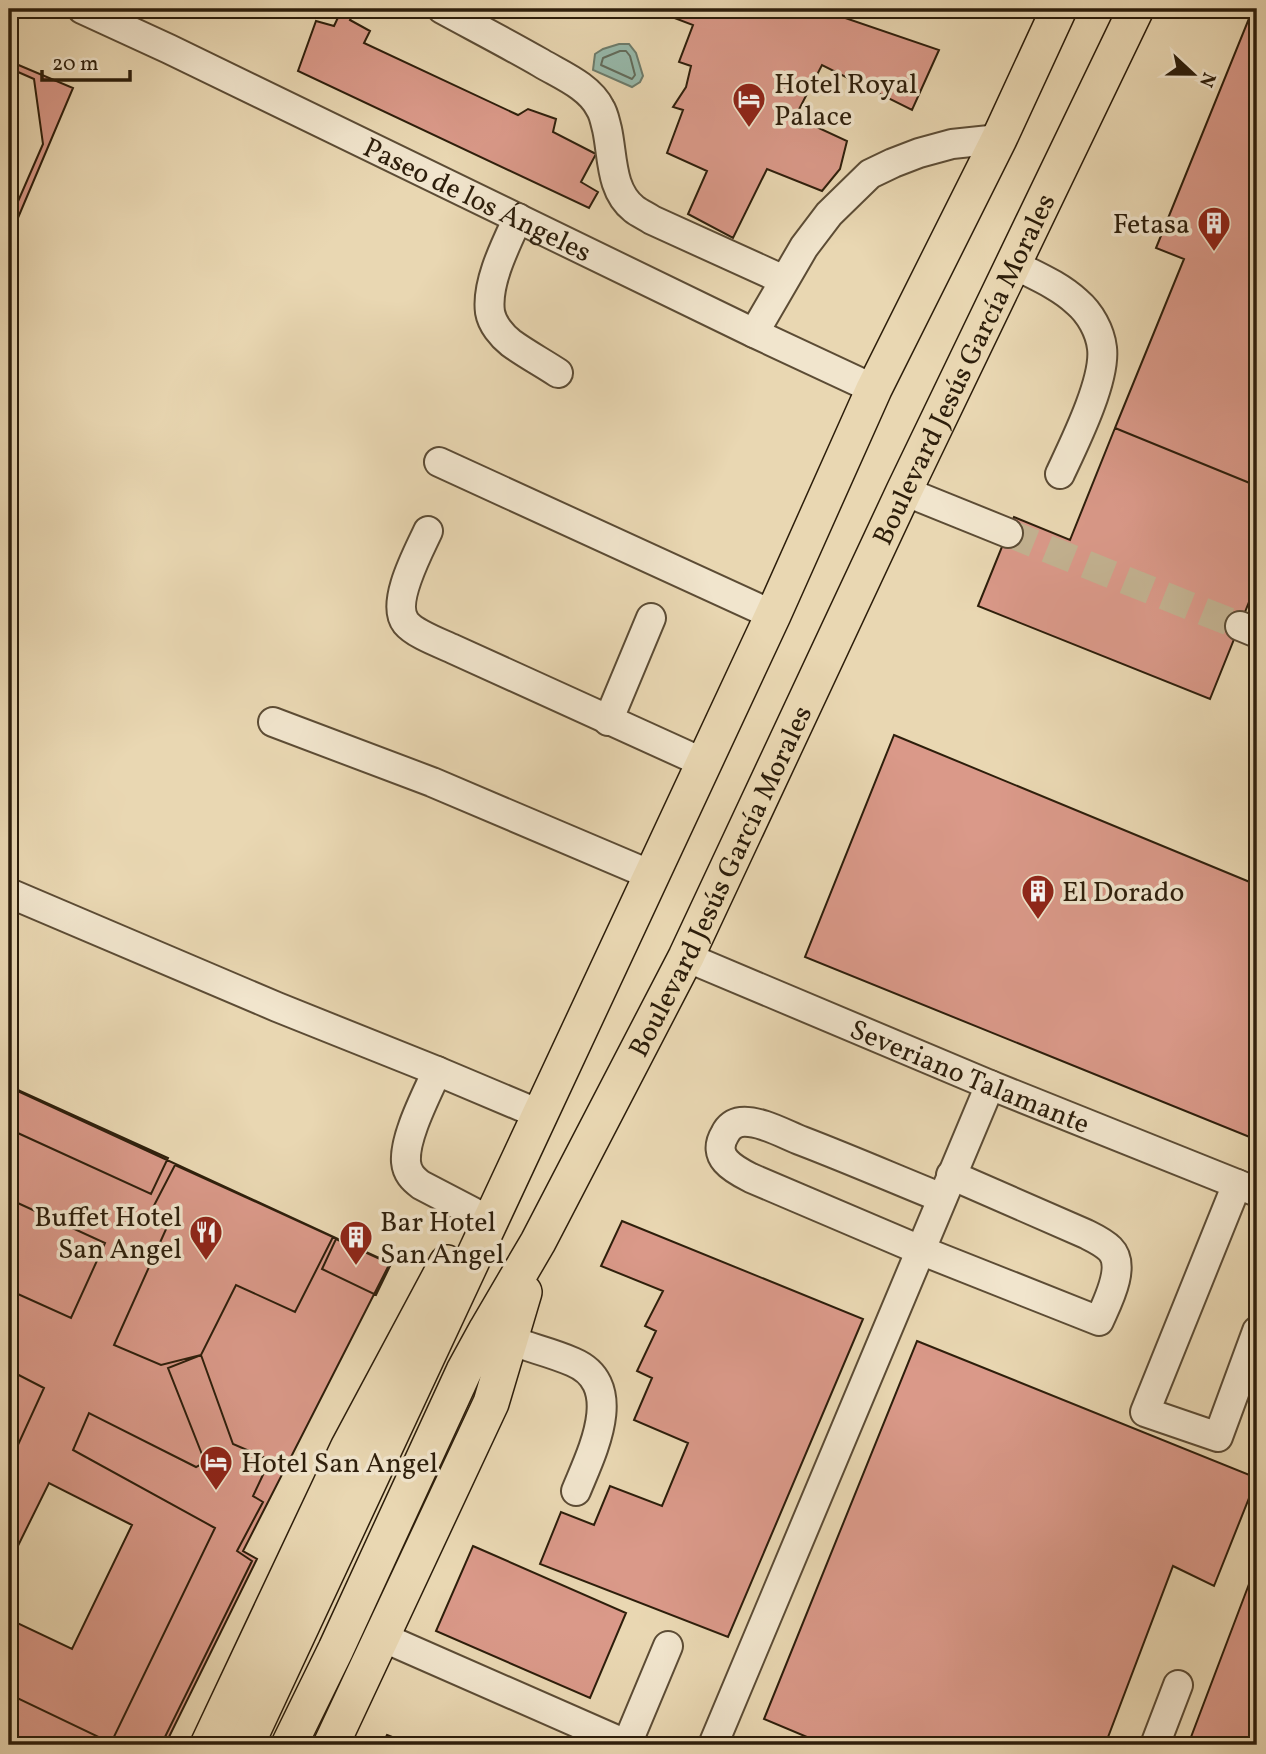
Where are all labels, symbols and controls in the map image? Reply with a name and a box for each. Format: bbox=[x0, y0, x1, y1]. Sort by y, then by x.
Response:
scale bar bbox=[42, 38, 130, 82]
north arrow bbox=[1158, 38, 1228, 108]
text: 20 m bbox=[52, 50, 98, 79]
place label: Hotel Royal Palace bbox=[774, 66, 917, 137]
text: N bbox=[1192, 68, 1222, 91]
hotel icon: Hotel Royal Palace bbox=[730, 80, 768, 129]
street label: Paseo de los Ángeles bbox=[356, 129, 597, 273]
street label: Boulevard Jesús García Morales bbox=[864, 188, 1066, 552]
building icon: Fetasa bbox=[1195, 204, 1233, 253]
place label: Fetasa bbox=[1113, 206, 1190, 245]
street label: Boulevard Jesús García Morales bbox=[620, 700, 823, 1064]
building icon: El Dorado bbox=[1019, 872, 1057, 921]
place label: El Dorado bbox=[1062, 874, 1185, 913]
street label: Severiano Talamante bbox=[843, 1011, 1095, 1145]
place label: Buffet Hotel San Angel bbox=[34, 1199, 182, 1270]
place label: Bar Hotel San Angel bbox=[380, 1204, 504, 1275]
restaurant icon: Buffet Hotel San Angel bbox=[187, 1213, 225, 1262]
building icon: Bar Hotel San Angel bbox=[337, 1218, 375, 1267]
hotel icon: Hotel San Angel bbox=[197, 1443, 235, 1492]
place label: Hotel San Angel bbox=[241, 1445, 438, 1484]

